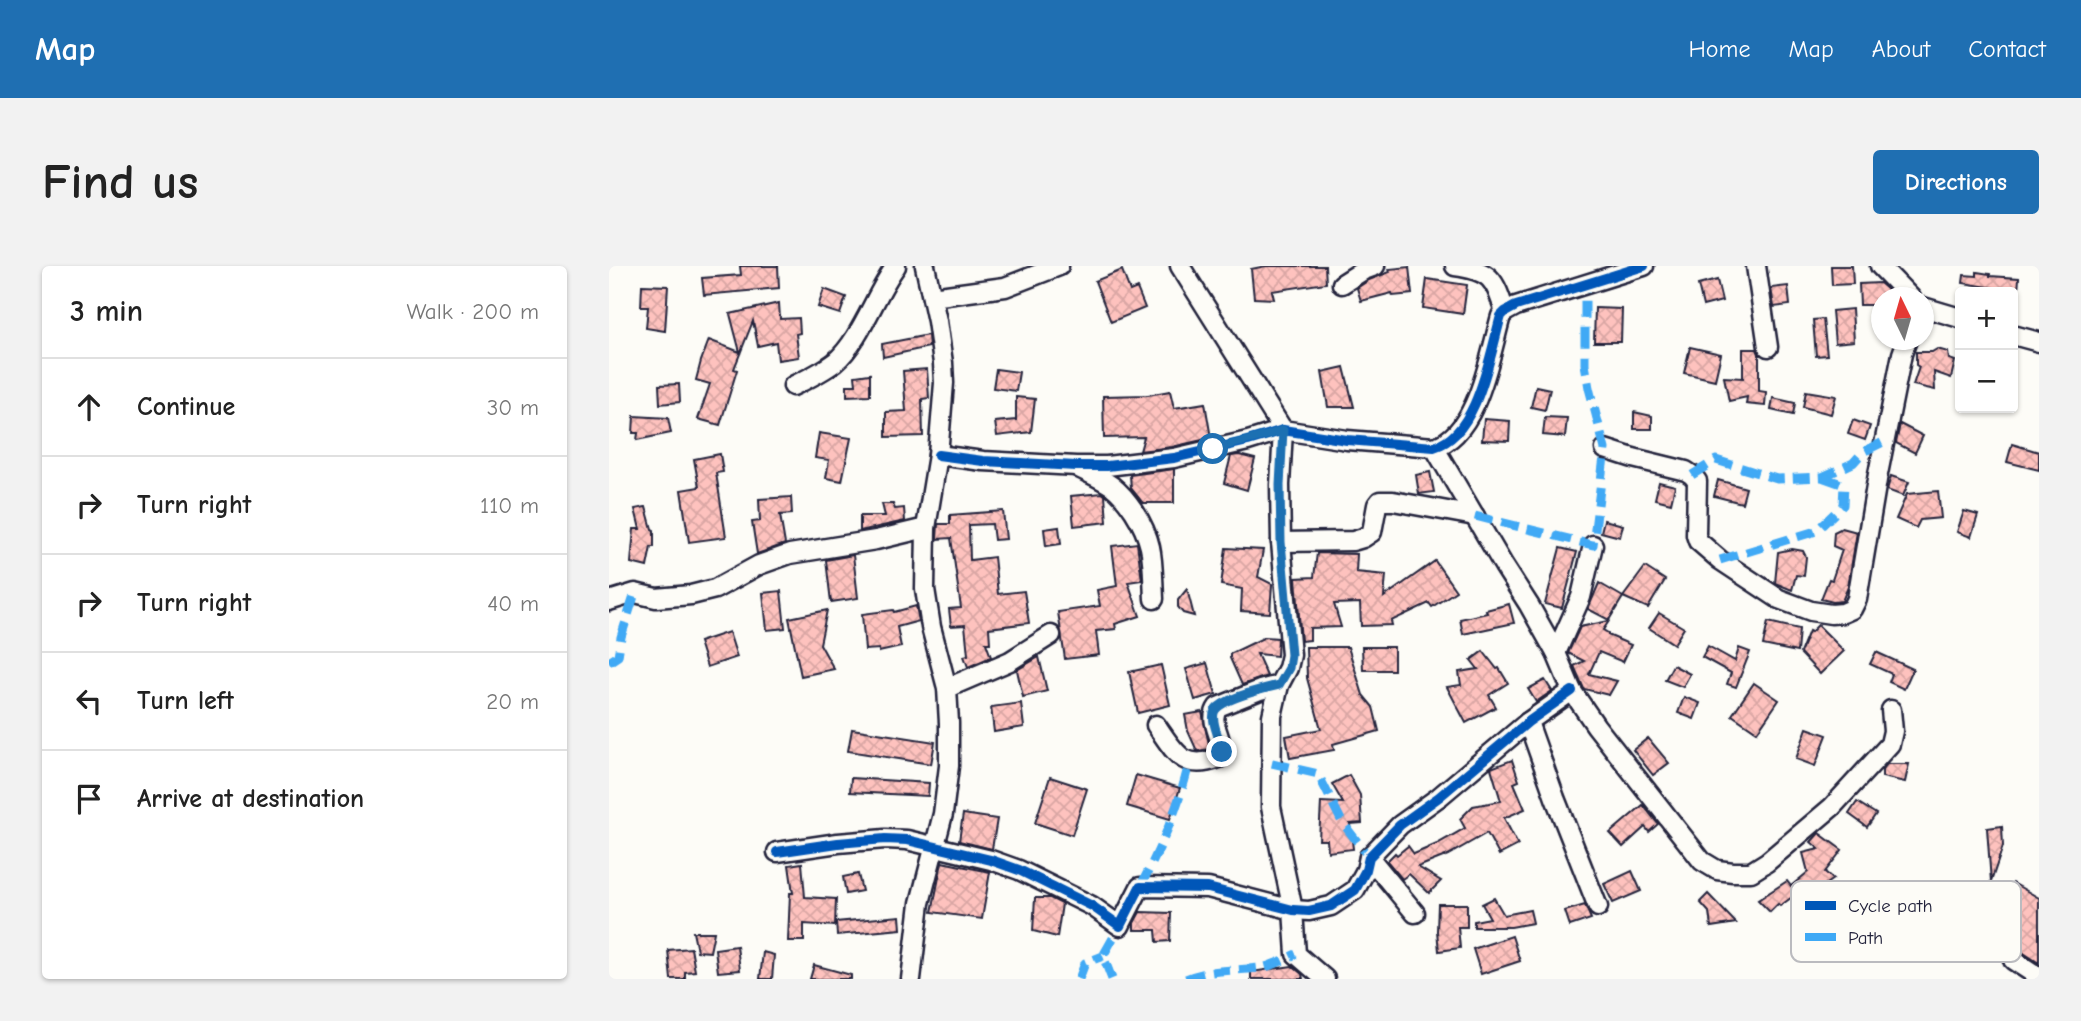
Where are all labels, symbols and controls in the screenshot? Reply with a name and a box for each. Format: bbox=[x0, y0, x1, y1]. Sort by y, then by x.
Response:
text: Map bbox=[35, 30, 96, 68]
text: Home bbox=[1689, 35, 1750, 63]
text: Map bbox=[1788, 35, 1834, 63]
text: About bbox=[1872, 35, 1930, 63]
text: Contact bbox=[1968, 35, 2046, 63]
button: Directions bbox=[1873, 150, 2039, 214]
text: Find us bbox=[42, 154, 198, 210]
north arrow bbox=[1871, 287, 1934, 350]
map controls bbox=[1955, 287, 2018, 413]
button: + bbox=[1955, 287, 2018, 350]
text: 3 min bbox=[70, 294, 143, 329]
text: Walk · 200 m bbox=[406, 298, 539, 325]
button: − bbox=[1955, 350, 2018, 413]
icon: ahead bbox=[70, 388, 108, 426]
text: Continue bbox=[137, 392, 235, 422]
text: 30 m bbox=[487, 394, 539, 421]
route start bbox=[1197, 433, 1228, 464]
icon: right bbox=[70, 486, 108, 524]
text: Turn right bbox=[137, 490, 251, 520]
text: 110 m bbox=[480, 492, 539, 519]
icon: right bbox=[70, 584, 108, 622]
text: Turn right bbox=[137, 588, 251, 618]
text: 40 m bbox=[487, 590, 539, 617]
icon: left bbox=[70, 682, 108, 720]
text: Turn left bbox=[137, 686, 234, 716]
text: 20 m bbox=[486, 688, 539, 715]
route end bbox=[1206, 736, 1237, 767]
icon: arrive bbox=[70, 780, 108, 818]
text: Arrive at destination bbox=[137, 784, 364, 814]
legend bbox=[1791, 881, 2021, 962]
text: Cycle path bbox=[1848, 895, 1933, 917]
text: Path bbox=[1848, 927, 1883, 949]

